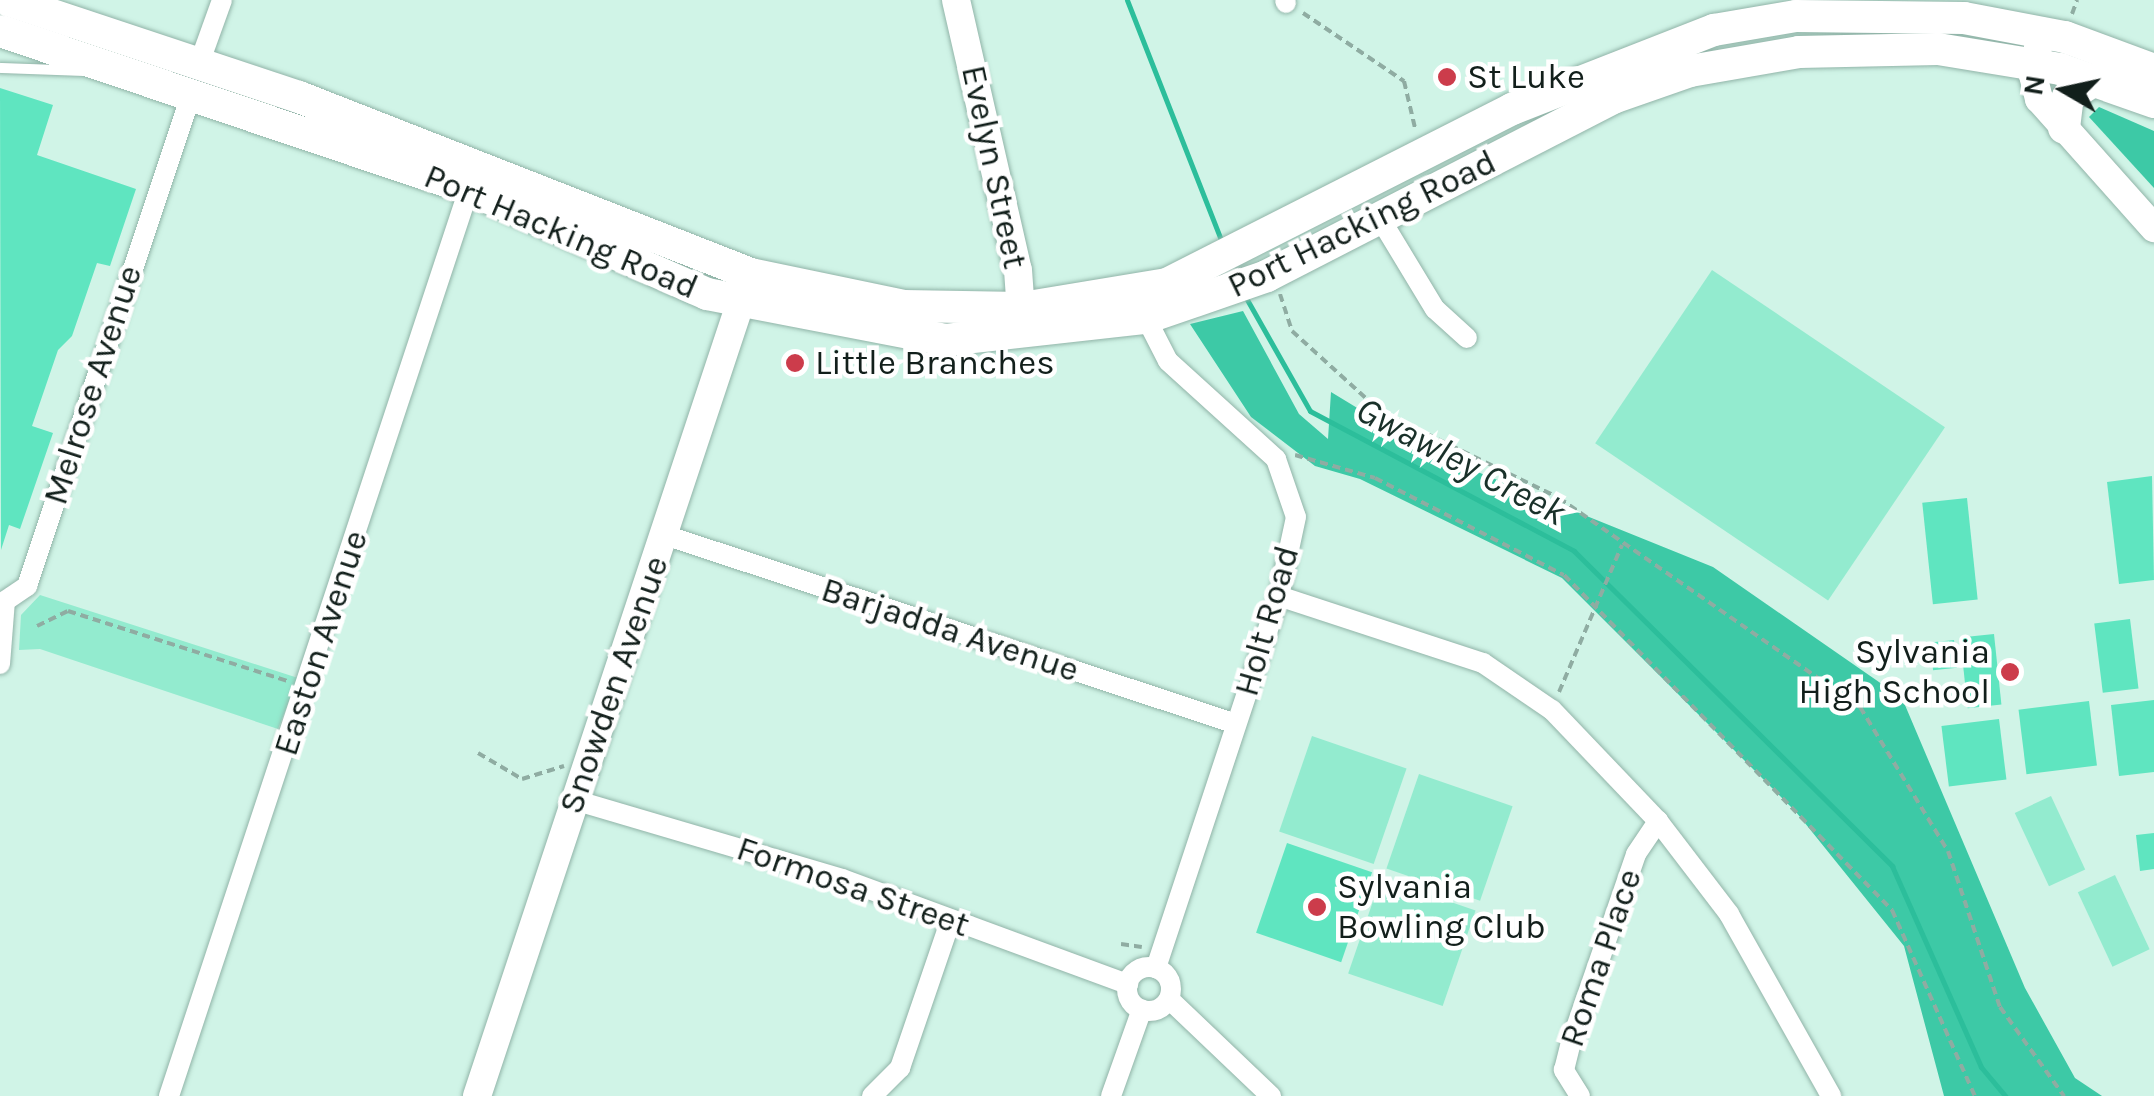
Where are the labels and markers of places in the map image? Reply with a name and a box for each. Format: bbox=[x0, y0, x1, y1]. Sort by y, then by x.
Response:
place label: St Luke bbox=[1467, 56, 1585, 98]
marker: St Luke bbox=[1436, 66, 1458, 88]
place label: Little Branches bbox=[815, 342, 1055, 384]
marker: Little Branches bbox=[784, 352, 806, 374]
place label: Sylvania High School bbox=[1799, 631, 1990, 713]
marker: Sylvania High School bbox=[1999, 661, 2021, 683]
place label: Sylvania Bowling Club bbox=[1337, 866, 1546, 948]
marker: Sylvania Bowling Club bbox=[1306, 896, 1328, 918]

